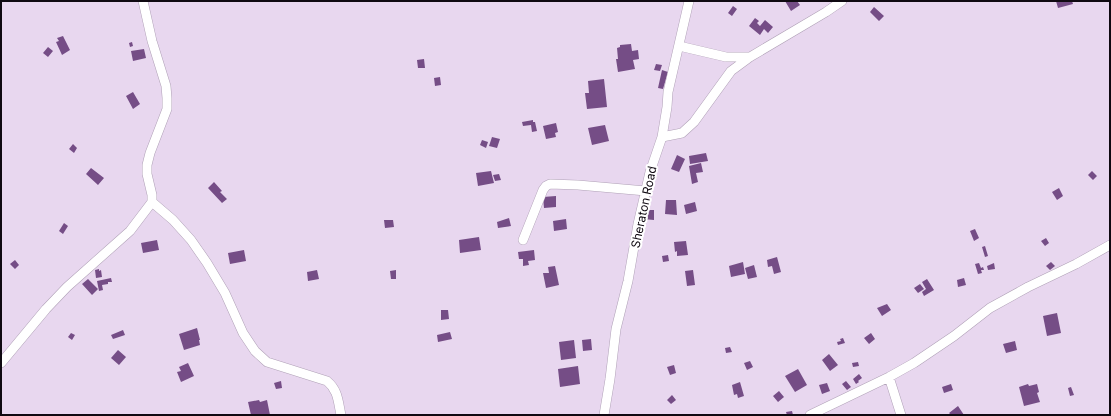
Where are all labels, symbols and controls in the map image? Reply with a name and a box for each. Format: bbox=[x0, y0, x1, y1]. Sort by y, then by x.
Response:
street label: Sheraton Road bbox=[627, 165, 660, 249]

